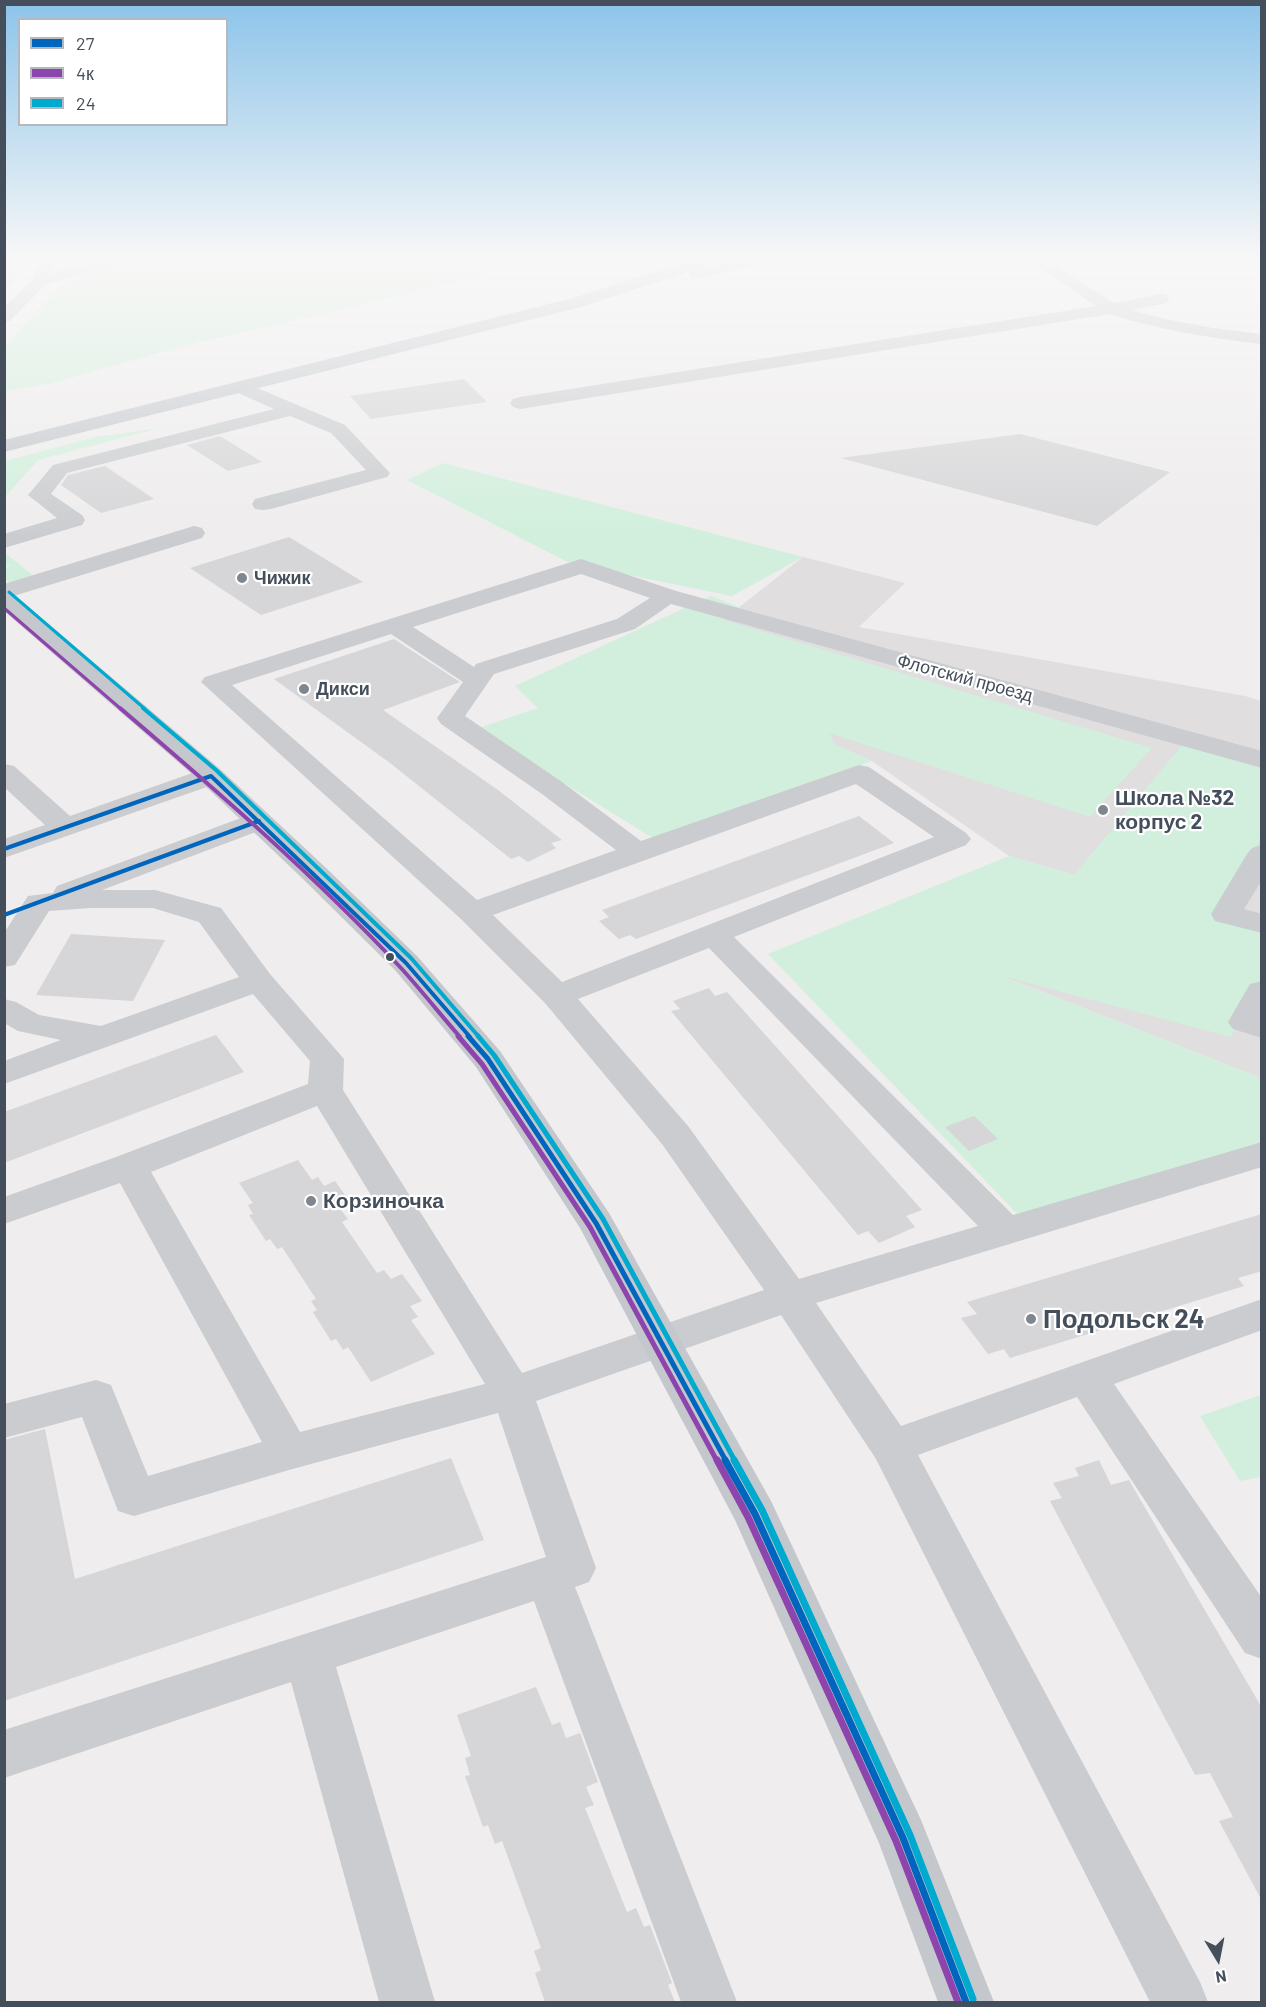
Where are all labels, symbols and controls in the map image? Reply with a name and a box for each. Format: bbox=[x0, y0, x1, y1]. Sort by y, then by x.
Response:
legend bbox=[18, 18, 228, 126]
text: 27 bbox=[76, 32, 94, 54]
text: 4к bbox=[76, 62, 94, 84]
text: 24 bbox=[76, 92, 96, 114]
place label: Чижик bbox=[254, 567, 311, 589]
marker: Чижик bbox=[235, 571, 249, 585]
street label: Флотский проезд bbox=[895, 649, 1035, 707]
place label: Дикси bbox=[316, 678, 370, 700]
marker: Дикси bbox=[297, 682, 311, 696]
place label: Школа №32 корпус 2 bbox=[1115, 785, 1234, 835]
marker: Школа №32 корпус 2 bbox=[1096, 803, 1110, 817]
unlabelled marker bbox=[384, 951, 396, 963]
place label: Корзиночка bbox=[323, 1188, 444, 1214]
marker: Корзиночка bbox=[304, 1194, 318, 1208]
place label: Подольск 24 bbox=[1043, 1303, 1204, 1335]
marker: Подольск 24 bbox=[1024, 1312, 1038, 1326]
north arrow bbox=[1188, 1929, 1248, 1989]
text: N bbox=[1214, 1967, 1228, 1987]

